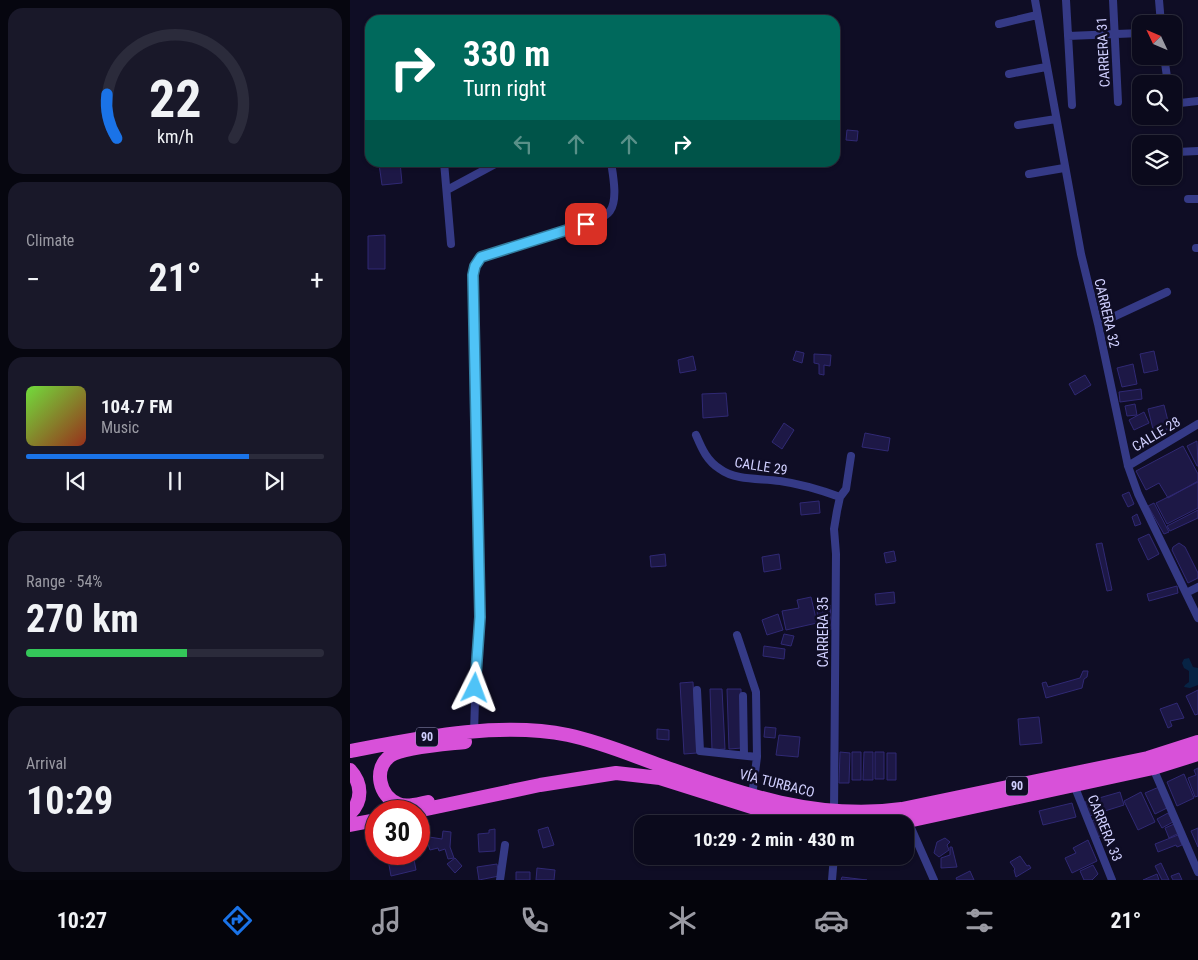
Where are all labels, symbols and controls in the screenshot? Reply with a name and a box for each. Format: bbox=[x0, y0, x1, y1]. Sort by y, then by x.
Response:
north arrow bbox=[1132, 15, 1182, 65]
map controls bbox=[1132, 15, 1182, 185]
street label: CARRERA 31 bbox=[1093, 16, 1113, 88]
text: 330 m bbox=[463, 34, 550, 75]
icon: right bbox=[380, 35, 445, 100]
text: 22 bbox=[149, 69, 201, 130]
button: search bbox=[1132, 75, 1182, 125]
text: Turn right bbox=[463, 76, 546, 101]
text: km/h bbox=[157, 126, 193, 147]
icon: left bbox=[509, 130, 537, 158]
icon: ahead bbox=[562, 130, 590, 158]
icon: ahead bbox=[615, 130, 643, 158]
icon: right bbox=[668, 130, 696, 158]
button: layers bbox=[1132, 135, 1182, 185]
pin bbox=[565, 203, 607, 245]
icon: arrive bbox=[572, 210, 600, 238]
text: Climate bbox=[26, 231, 74, 250]
text: 21° bbox=[148, 256, 202, 300]
text: − bbox=[26, 263, 40, 296]
text: + bbox=[310, 263, 324, 296]
street label: CARRERA 32 bbox=[1091, 277, 1123, 349]
text: 104.7 FM bbox=[101, 395, 173, 418]
street label: CALLE 28 bbox=[1129, 413, 1183, 455]
text: Music bbox=[101, 418, 139, 437]
street label: CALLE 29 bbox=[733, 454, 789, 478]
icon: previous bbox=[62, 467, 90, 495]
icon: pause bbox=[161, 467, 189, 495]
icon: next bbox=[260, 467, 288, 495]
text: Range · 54% bbox=[26, 572, 102, 591]
text: 270 km bbox=[26, 597, 139, 641]
street label: CARRERA 35 bbox=[815, 597, 831, 667]
position arrow bbox=[448, 661, 500, 713]
road number: 90 bbox=[416, 728, 438, 746]
text: Arrival bbox=[26, 754, 67, 773]
street label: VÍA TURBACO bbox=[738, 765, 817, 800]
road number: 90 bbox=[1006, 776, 1028, 796]
text: 10:29 bbox=[26, 779, 113, 823]
street label: CARRERA 33 bbox=[1084, 792, 1126, 864]
speed limit sign: 30 bbox=[365, 800, 430, 865]
text: 10:29 · 2 min · 430 m bbox=[693, 828, 855, 851]
icon: directions bbox=[220, 903, 255, 938]
icon: music bbox=[369, 903, 404, 938]
icon: phone bbox=[517, 903, 552, 938]
icon: climate bbox=[665, 903, 700, 938]
icon: car bbox=[814, 903, 849, 938]
icon: filters bbox=[962, 903, 997, 938]
text: 10:27 bbox=[57, 908, 107, 933]
text: 21° bbox=[1110, 908, 1141, 933]

